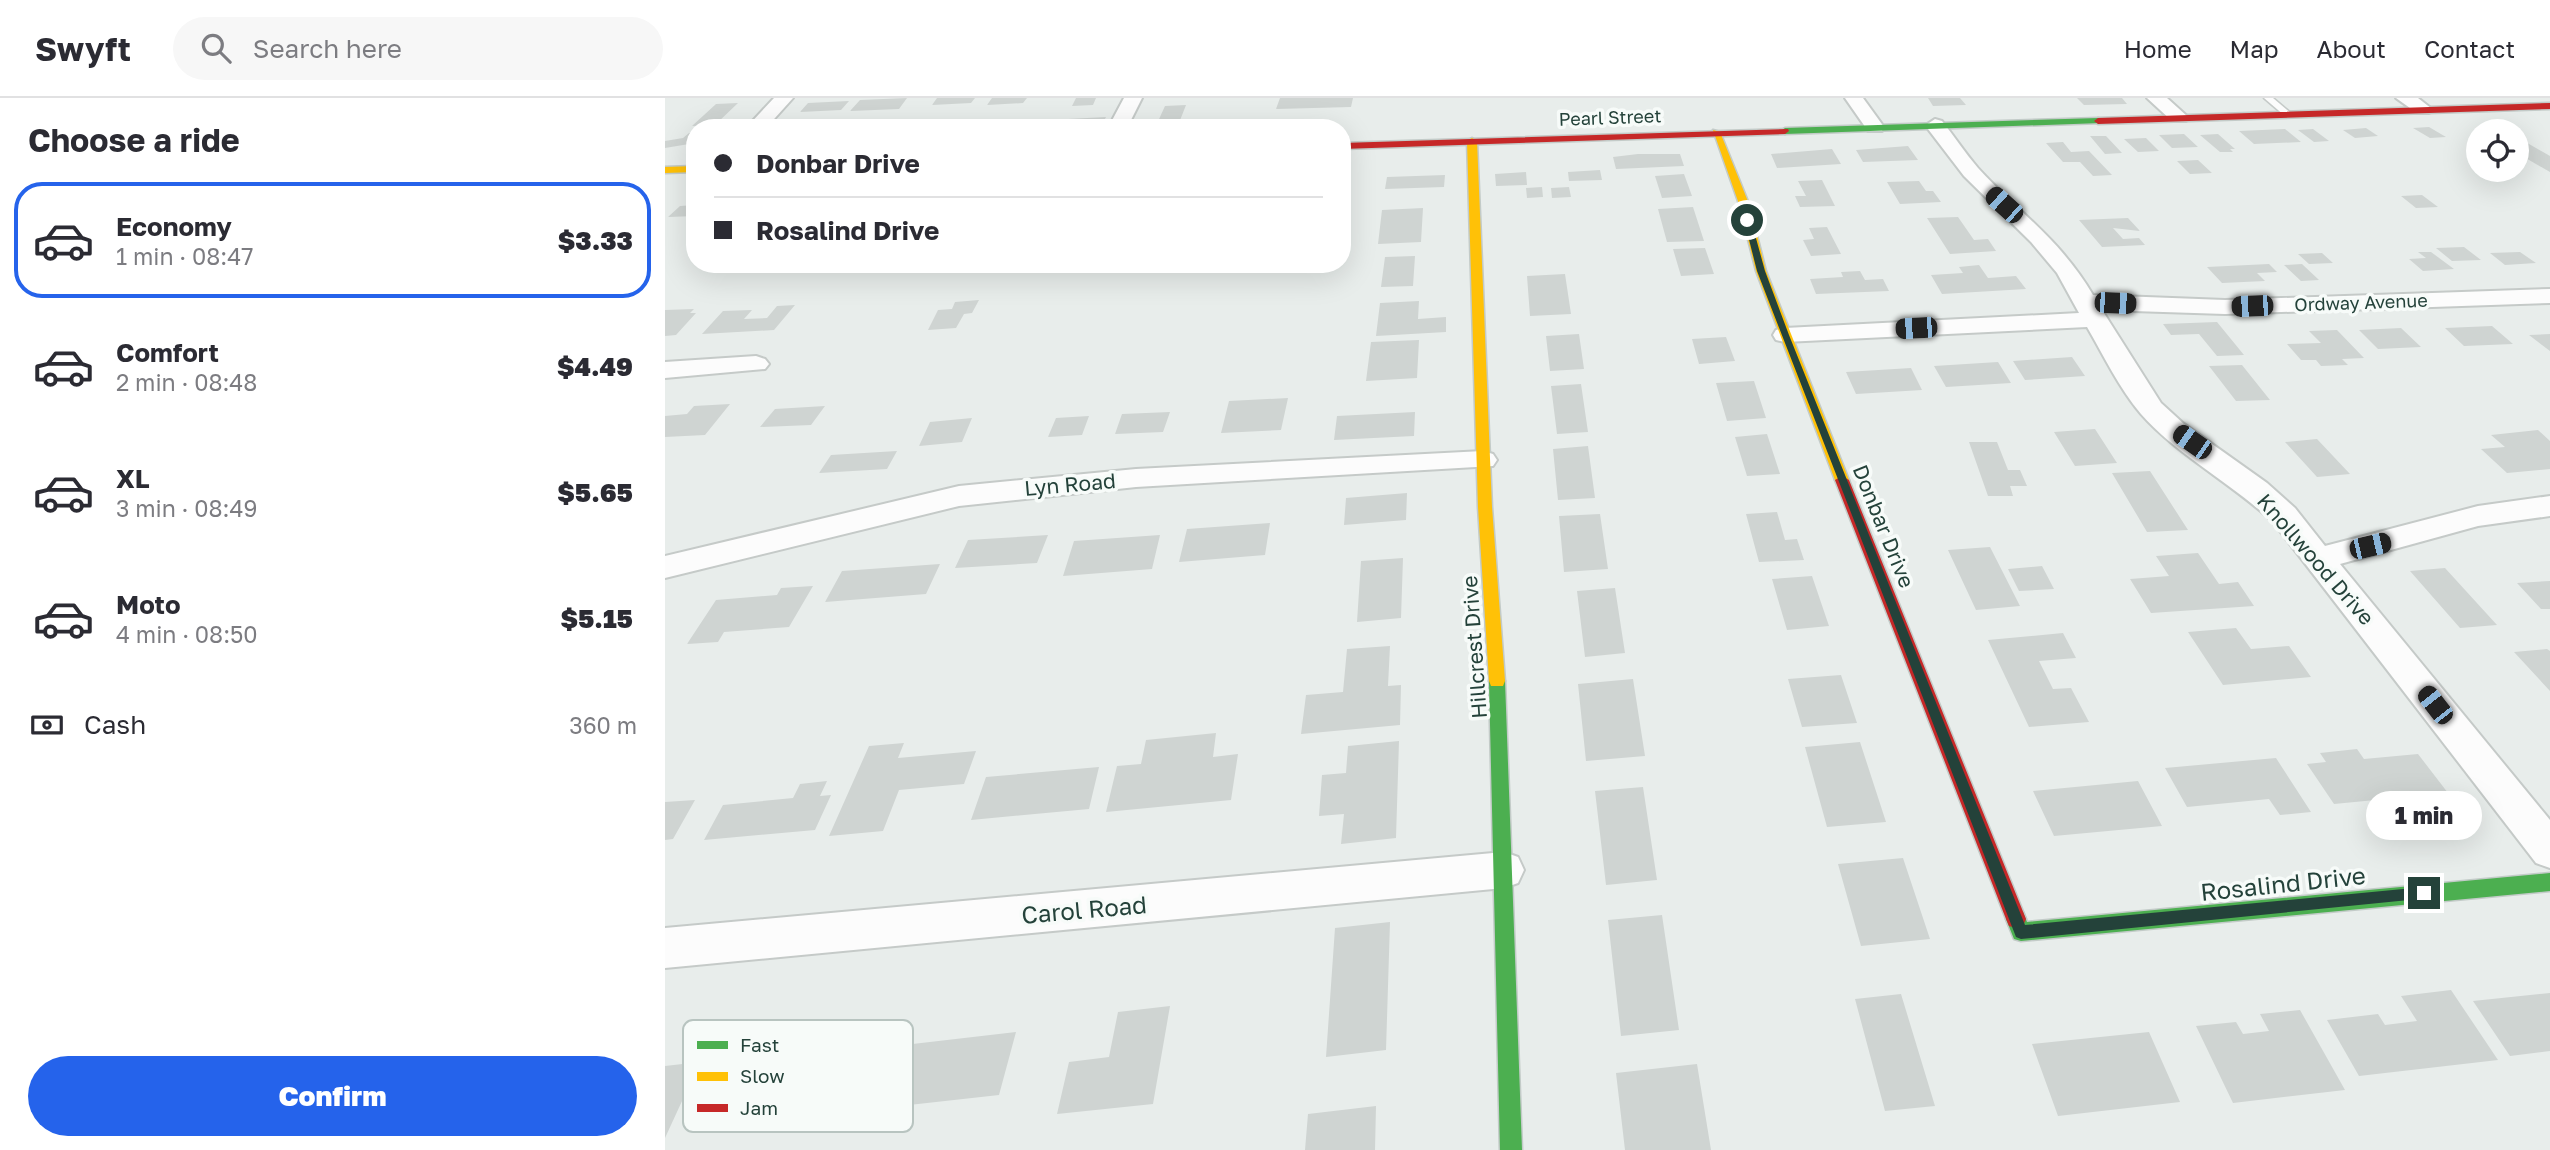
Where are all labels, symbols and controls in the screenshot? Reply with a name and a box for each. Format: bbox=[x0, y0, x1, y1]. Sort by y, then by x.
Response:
search box bbox=[173, 17, 663, 80]
text: Swyft bbox=[35, 29, 131, 68]
icon: search bbox=[197, 29, 235, 67]
text: Search here bbox=[253, 33, 402, 64]
text: Home bbox=[2124, 34, 2192, 63]
text: Map bbox=[2230, 34, 2279, 63]
text: About bbox=[2317, 34, 2386, 63]
text: Contact bbox=[2424, 34, 2515, 63]
street label: Pearl Street bbox=[1558, 104, 1662, 130]
map controls bbox=[2466, 119, 2529, 182]
button: locate bbox=[2466, 119, 2529, 182]
text: Choose a ride bbox=[28, 121, 240, 159]
text: Donbar Drive bbox=[756, 148, 920, 179]
car bbox=[1982, 183, 2027, 227]
route start bbox=[1731, 204, 1763, 236]
icon: car bbox=[32, 209, 95, 272]
text: Economy bbox=[116, 211, 232, 242]
text: Rosalind Drive bbox=[756, 215, 939, 246]
text: $3.33 bbox=[558, 225, 633, 256]
text: 1 min · 08:47 bbox=[116, 242, 253, 270]
street label: Ordway Avenue bbox=[2294, 289, 2428, 315]
car bbox=[2094, 292, 2137, 314]
car bbox=[2231, 295, 2274, 317]
car bbox=[1895, 316, 1938, 340]
icon: car bbox=[32, 335, 95, 398]
text: Comfort bbox=[116, 337, 219, 368]
text: $4.49 bbox=[557, 351, 633, 382]
text: 2 min · 08:48 bbox=[116, 368, 257, 396]
car bbox=[2169, 421, 2216, 463]
icon: car bbox=[32, 461, 95, 524]
street label: Donbar Drive bbox=[1848, 461, 1920, 591]
text: XL bbox=[116, 463, 150, 494]
street label: Lyn Road bbox=[1023, 467, 1117, 501]
text: $5.65 bbox=[557, 477, 633, 508]
street label: Knollwood Drive bbox=[2252, 488, 2380, 630]
text: 3 min · 08:49 bbox=[116, 494, 257, 522]
car bbox=[2348, 531, 2393, 561]
street label: Hillcrest Drive bbox=[1456, 575, 1492, 719]
icon: car bbox=[32, 587, 95, 650]
text: Moto bbox=[116, 589, 181, 620]
text: $5.15 bbox=[561, 603, 633, 634]
text: 4 min · 08:50 bbox=[116, 620, 258, 648]
car bbox=[2414, 682, 2457, 728]
icon: cash bbox=[28, 706, 66, 744]
text: Cash bbox=[84, 709, 146, 740]
text: 360 m bbox=[569, 711, 637, 739]
callout: 1 min bbox=[2366, 792, 2482, 840]
text: 1 min bbox=[2395, 801, 2453, 829]
street label: Rosalind Drive bbox=[2199, 860, 2367, 906]
route end bbox=[2408, 877, 2440, 909]
street label: Carol Road bbox=[1020, 889, 1148, 929]
legend bbox=[683, 1020, 913, 1132]
text: Fast bbox=[740, 1033, 779, 1056]
button: Confirm bbox=[28, 1056, 637, 1136]
text: Slow bbox=[740, 1064, 785, 1087]
text: Jam bbox=[740, 1096, 778, 1119]

